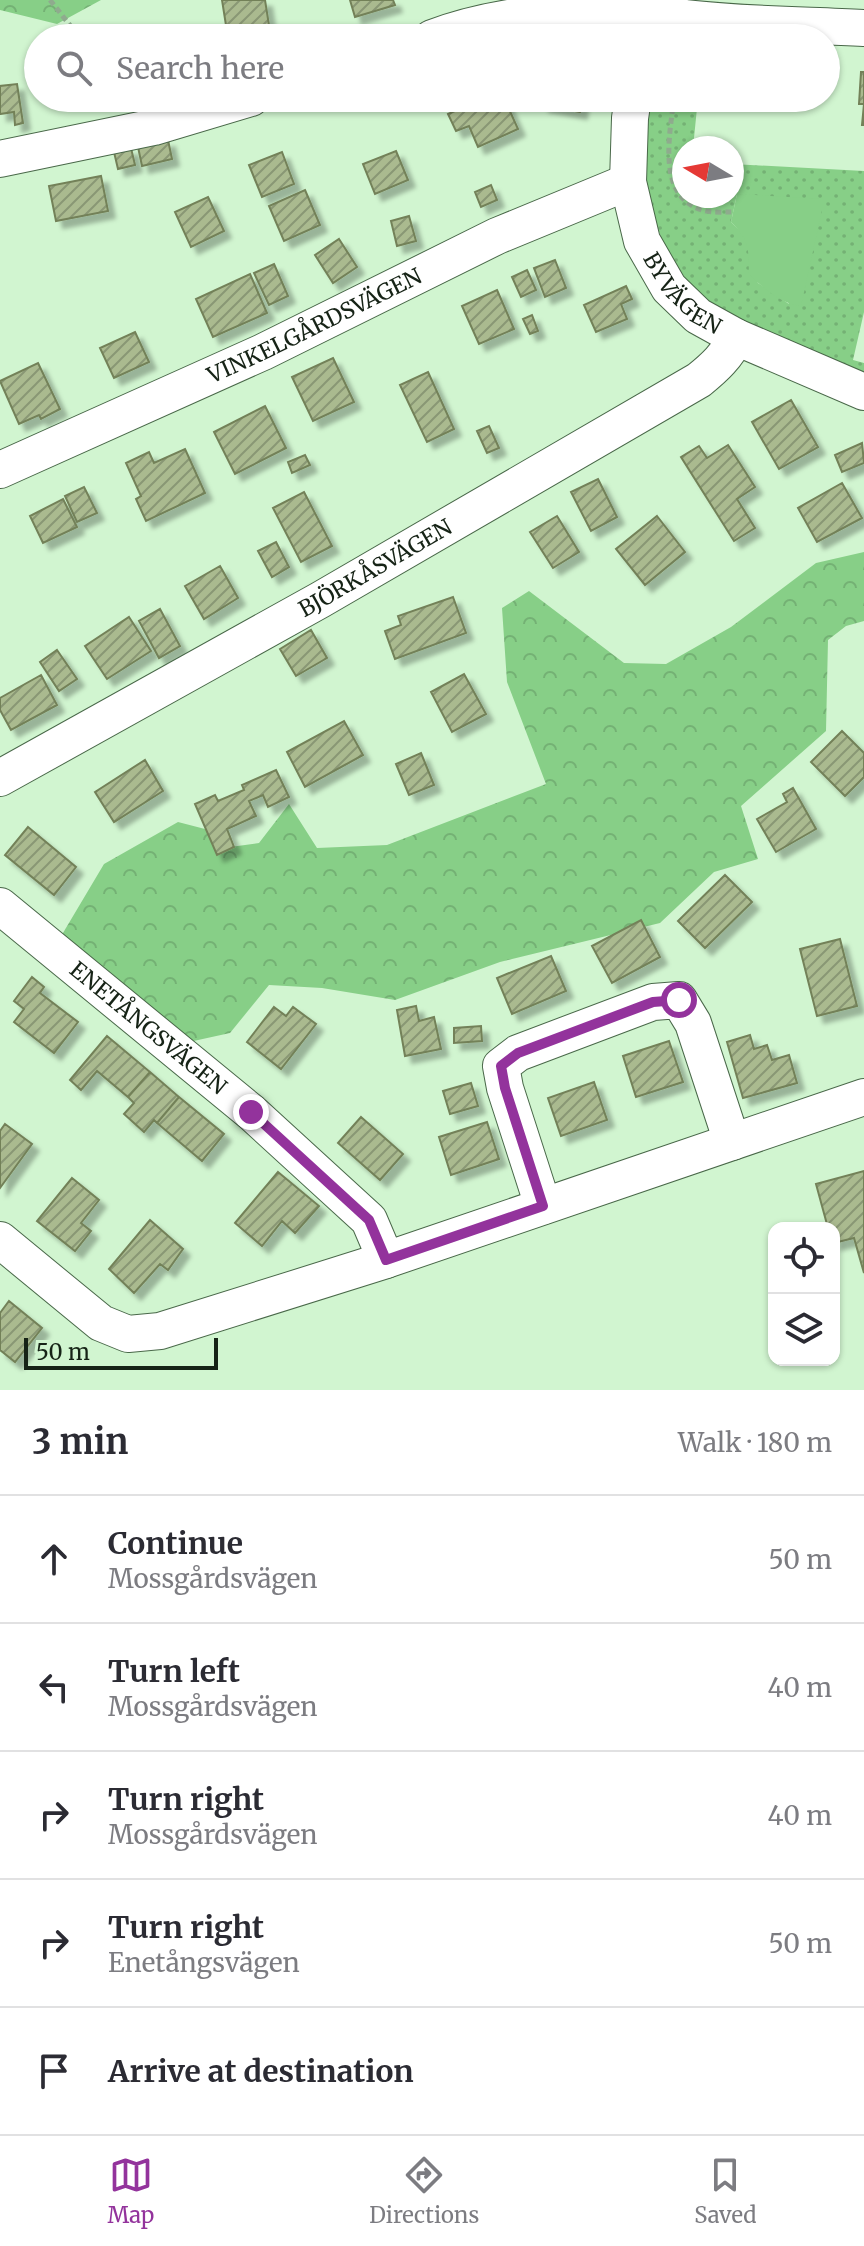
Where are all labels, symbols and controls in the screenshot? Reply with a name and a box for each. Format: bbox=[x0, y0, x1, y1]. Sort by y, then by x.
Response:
search box bbox=[24, 24, 840, 112]
icon: search bbox=[52, 46, 96, 90]
text: Search here bbox=[116, 49, 284, 87]
north arrow bbox=[672, 136, 744, 208]
street label: BYVÄGEN bbox=[637, 247, 726, 340]
street label: VINKELGÅRDSVÄGEN bbox=[202, 262, 426, 390]
street label: BJÖRKÅSVÄGEN bbox=[294, 513, 457, 623]
street label: ENETÅNGSVÄGEN bbox=[64, 955, 233, 1100]
route start bbox=[661, 982, 697, 1018]
route end bbox=[233, 1094, 269, 1130]
map controls bbox=[768, 1222, 840, 1366]
button: locate bbox=[768, 1222, 840, 1294]
button: layers bbox=[768, 1294, 840, 1366]
scale bar bbox=[24, 1334, 218, 1370]
text: 50 m bbox=[36, 1338, 90, 1366]
text: 3 min bbox=[32, 1421, 128, 1463]
text: Walk · 180 m bbox=[678, 1426, 832, 1459]
text: Continue bbox=[108, 1524, 243, 1562]
icon: ahead bbox=[32, 1537, 76, 1581]
text: 50 m bbox=[768, 1543, 832, 1576]
text: Mossgårdsvägen bbox=[108, 1562, 318, 1595]
text: Turn left bbox=[108, 1652, 240, 1690]
icon: left bbox=[32, 1665, 76, 1709]
text: 40 m bbox=[768, 1671, 832, 1704]
text: Mossgårdsvägen bbox=[108, 1690, 318, 1723]
text: Turn right bbox=[108, 1780, 264, 1818]
icon: right bbox=[32, 1793, 76, 1837]
text: 40 m bbox=[768, 1799, 832, 1832]
text: Mossgårdsvägen bbox=[108, 1818, 318, 1851]
text: Turn right bbox=[108, 1908, 264, 1946]
icon: right bbox=[32, 1921, 76, 1965]
text: 50 m bbox=[768, 1927, 832, 1960]
text: Enetångsvägen bbox=[108, 1946, 300, 1979]
icon: arrive bbox=[32, 2049, 76, 2093]
text: Arrive at destination bbox=[108, 2052, 414, 2090]
tab: Map bbox=[107, 2153, 154, 2229]
tab: Directions bbox=[369, 2153, 479, 2229]
tab: Saved bbox=[694, 2153, 757, 2229]

